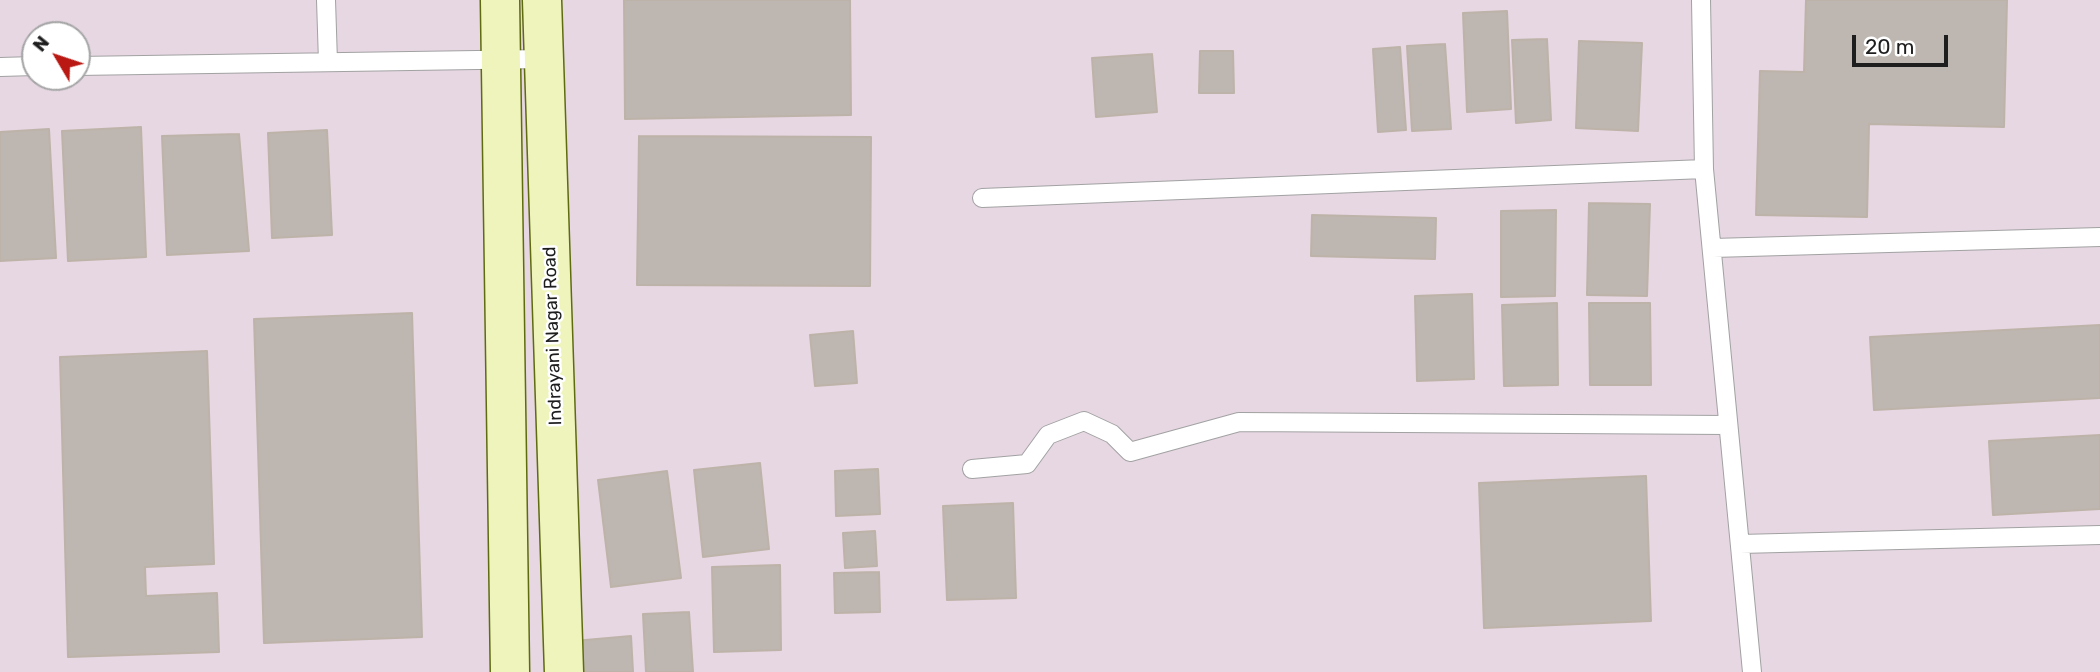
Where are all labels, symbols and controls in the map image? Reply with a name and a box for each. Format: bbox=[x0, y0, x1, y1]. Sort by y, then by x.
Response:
north arrow bbox=[21, 21, 91, 91]
scale bar bbox=[1855, 21, 1951, 65]
text: N bbox=[28, 31, 54, 56]
text: 20 m bbox=[1865, 34, 1914, 59]
street label: Indrayani Nagar Road bbox=[539, 246, 567, 426]

